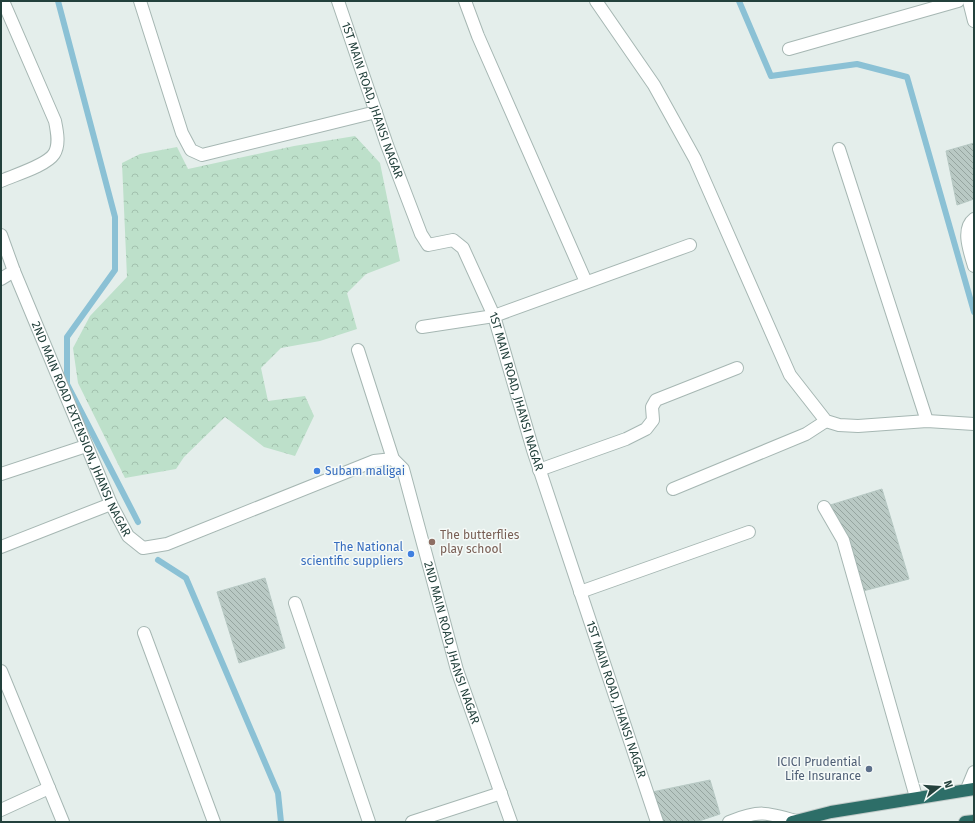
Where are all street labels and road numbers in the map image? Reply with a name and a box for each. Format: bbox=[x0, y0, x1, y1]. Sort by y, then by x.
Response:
street label: 1ST MAIN ROAD, JHANSI NAGAR bbox=[339, 20, 406, 180]
street label: 1ST MAIN ROAD, JHANSI NAGAR bbox=[486, 310, 546, 473]
street label: 2ND MAIN ROAD EXTENSION, JHANSI NAGAR bbox=[29, 319, 134, 539]
street label: 2ND MAIN ROAD, JHANSI NAGAR bbox=[421, 560, 483, 726]
street label: 1ST MAIN ROAD, JHANSI NAGAR bbox=[583, 619, 649, 780]

